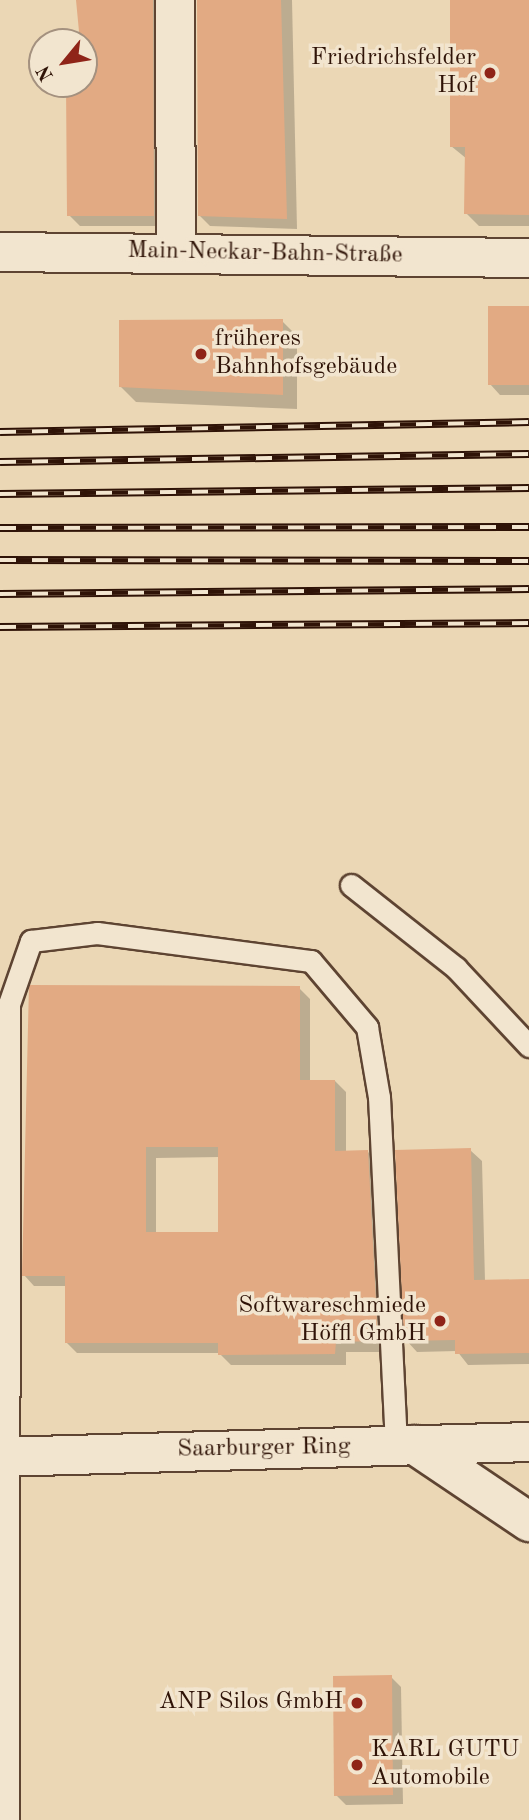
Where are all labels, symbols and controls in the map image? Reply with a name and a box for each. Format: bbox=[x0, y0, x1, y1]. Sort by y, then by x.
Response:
north arrow bbox=[28, 28, 98, 98]
place label: Friedrichsfelder Hof bbox=[311, 45, 476, 101]
text: N bbox=[34, 62, 58, 84]
marker: Friedrichsfelder Hof bbox=[482, 65, 498, 81]
street label: Main-Neckar-Bahn-Straße bbox=[127, 237, 403, 271]
place label: früheres Bahnhofsgebäude bbox=[215, 326, 397, 382]
marker: früheres Bahnhofsgebäude bbox=[193, 346, 209, 362]
place label: Softwareschmiede Höffl GmbH bbox=[238, 1293, 426, 1349]
marker: Softwareschmiede Höffl GmbH bbox=[432, 1313, 448, 1329]
street label: Saarburger Ring bbox=[177, 1433, 351, 1465]
place label: ANP Silos GmbH bbox=[159, 1689, 343, 1717]
marker: ANP Silos GmbH bbox=[349, 1695, 365, 1711]
place label: KARL GUTU Automobile bbox=[371, 1737, 519, 1793]
marker: KARL GUTU Automobile bbox=[349, 1757, 365, 1773]

